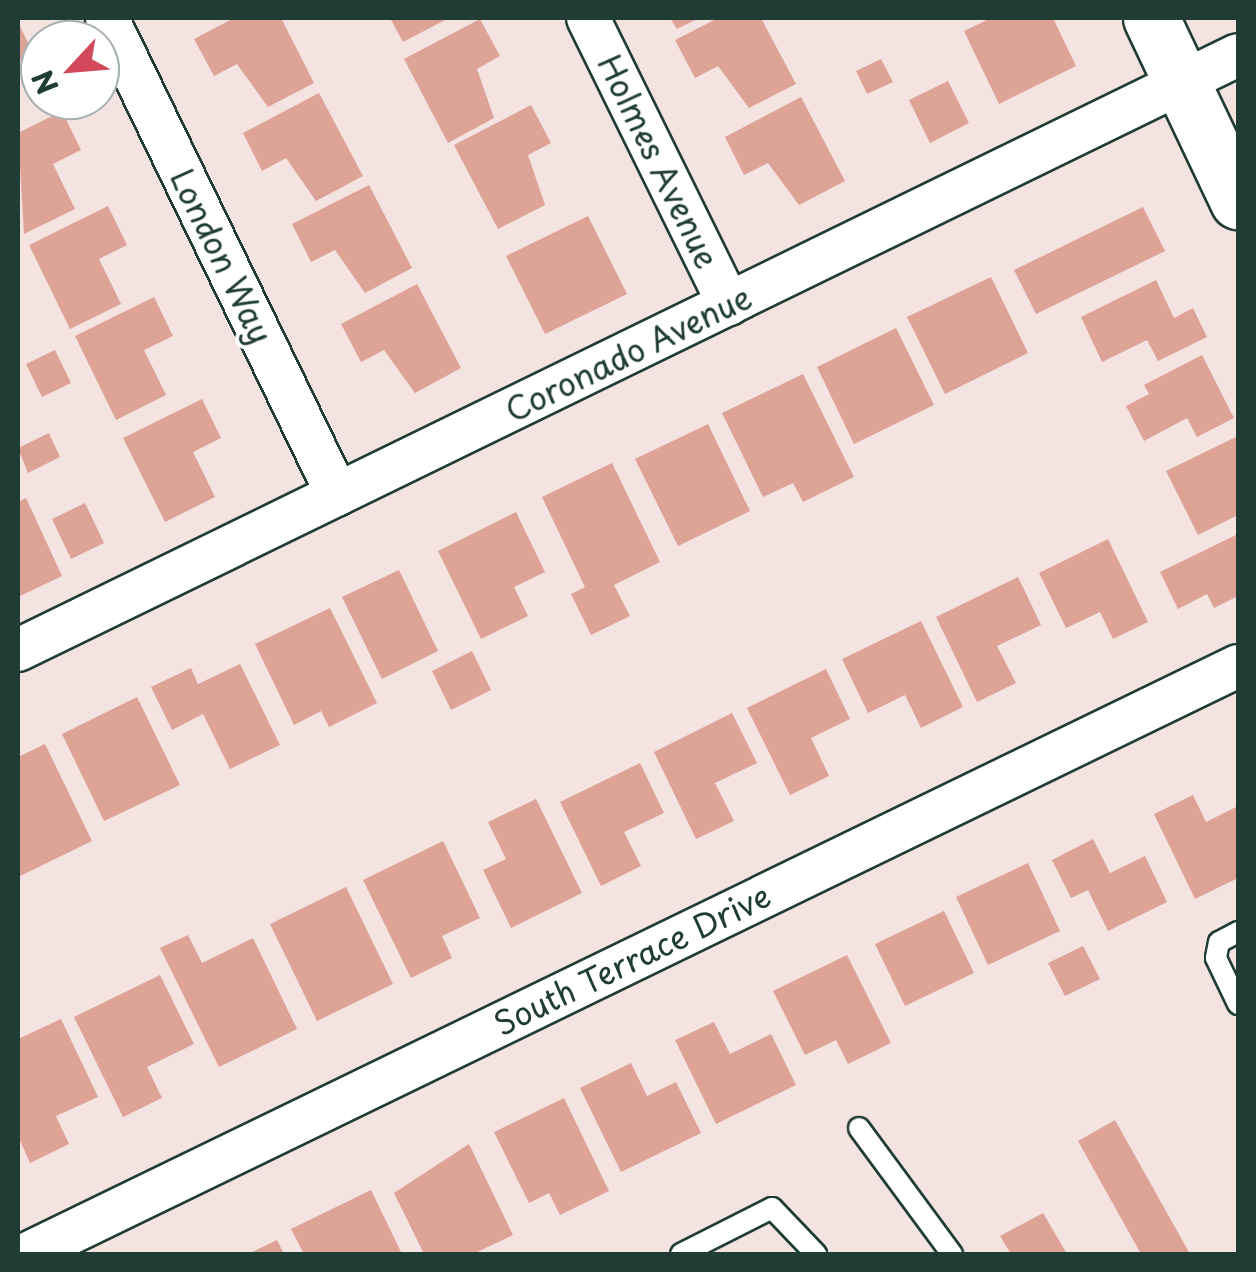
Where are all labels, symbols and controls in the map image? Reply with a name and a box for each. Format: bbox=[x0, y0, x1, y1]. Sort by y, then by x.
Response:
north arrow bbox=[20, 20, 120, 120]
street label: Holmes Avenue bbox=[591, 48, 727, 274]
text: N bbox=[20, 63, 69, 102]
street label: London Way bbox=[163, 162, 281, 350]
street label: Coronado Avenue bbox=[498, 277, 758, 429]
street label: South Terrace Drive bbox=[486, 875, 778, 1043]

